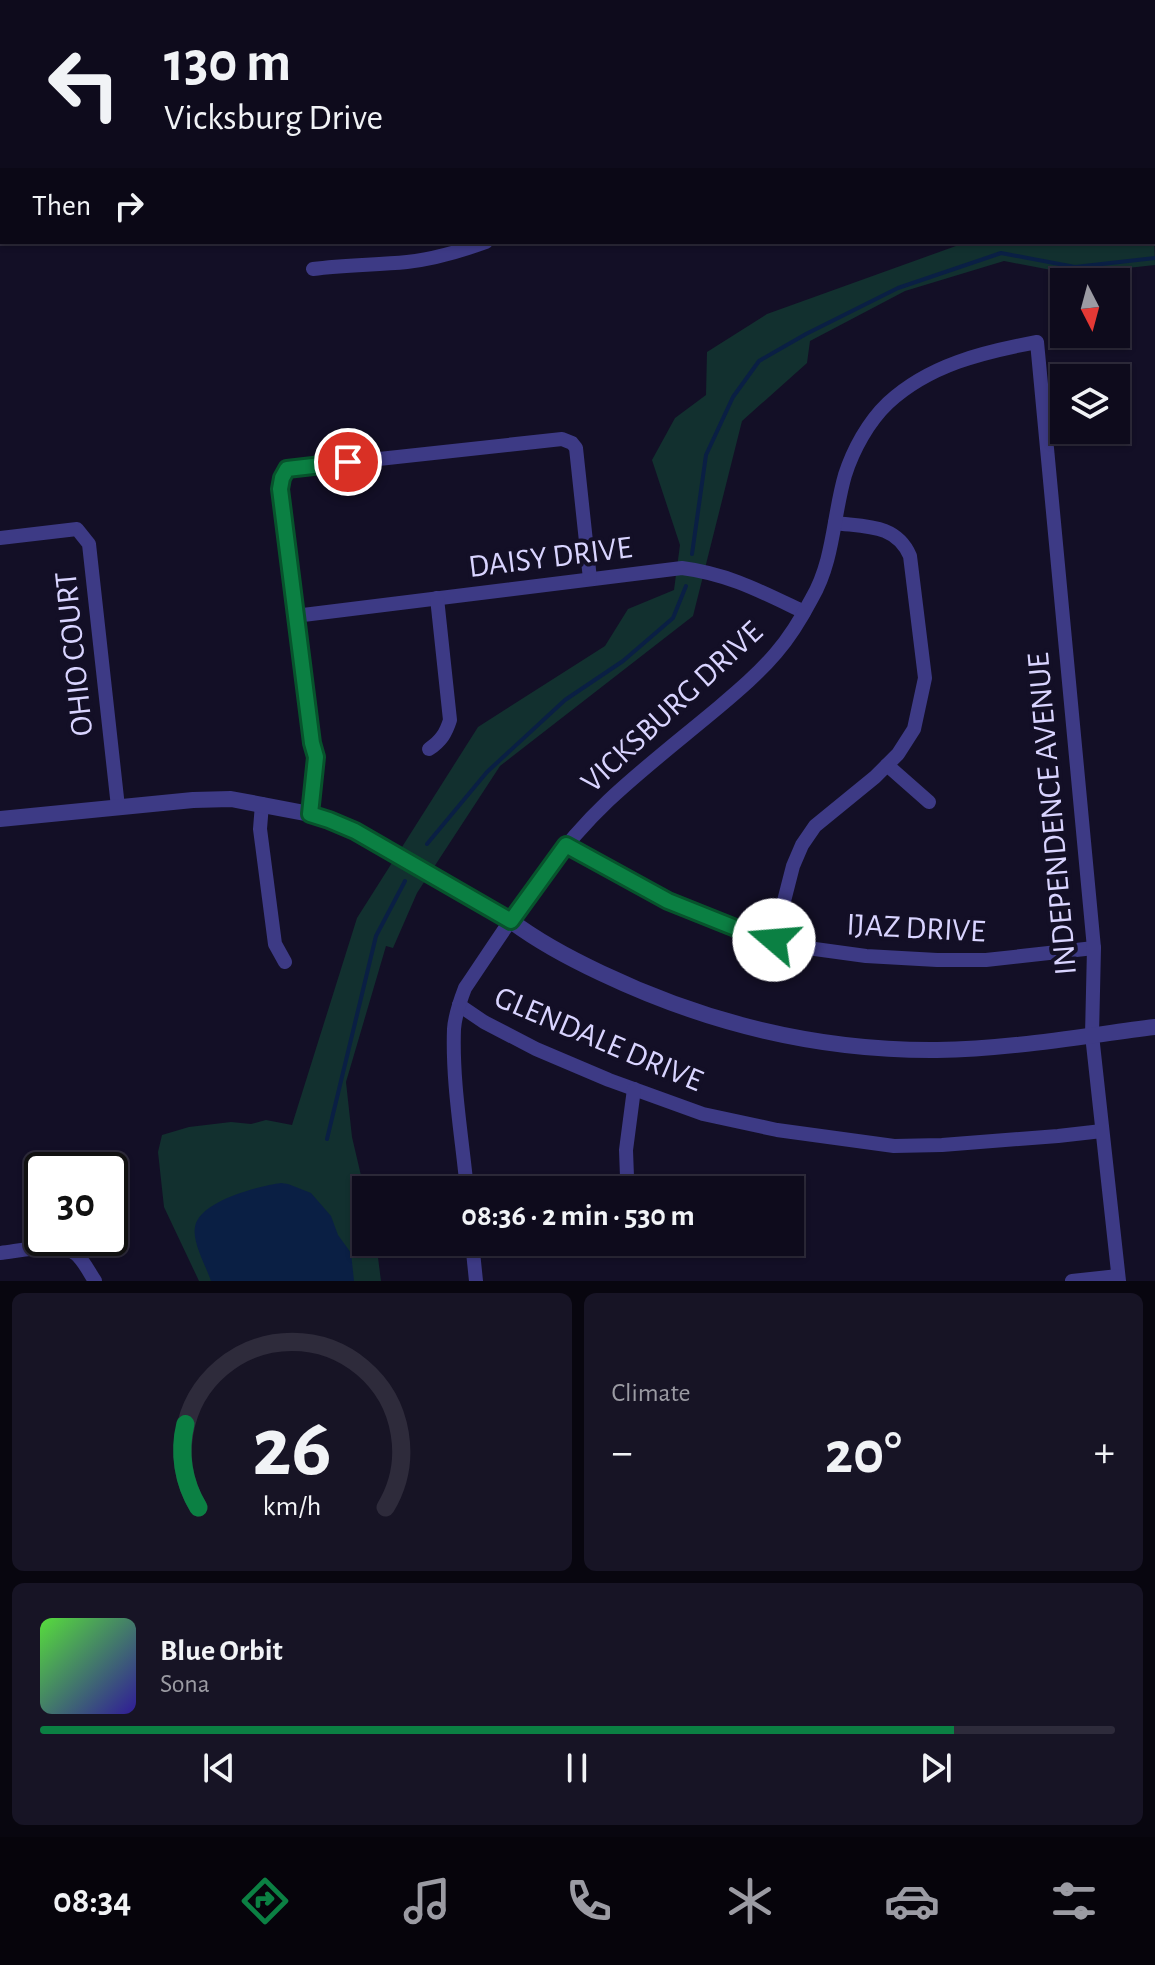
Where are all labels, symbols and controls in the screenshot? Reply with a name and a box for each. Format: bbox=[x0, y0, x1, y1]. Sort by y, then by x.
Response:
icon: left bbox=[32, 32, 136, 136]
text: 130 m bbox=[164, 35, 291, 91]
text: Vicksburg Drive bbox=[164, 100, 383, 136]
icon: right bbox=[107, 184, 151, 228]
text: Then bbox=[32, 191, 91, 221]
north arrow bbox=[1050, 268, 1130, 348]
map controls bbox=[1050, 268, 1130, 444]
button: layers bbox=[1050, 364, 1130, 444]
pin bbox=[314, 428, 382, 496]
icon: arrive bbox=[326, 440, 370, 484]
street label: DAISY DRIVE bbox=[467, 531, 634, 583]
street label: OHIO COURT bbox=[49, 570, 99, 738]
street label: VICKSBURG DRIVE bbox=[575, 615, 768, 798]
street label: INDEPENDENCE AVENUE bbox=[1022, 651, 1082, 977]
position arrow bbox=[732, 898, 816, 982]
street label: IJAZ DRIVE bbox=[846, 908, 986, 948]
street label: GLENDALE DRIVE bbox=[490, 981, 707, 1097]
speed limit sign: 30 bbox=[24, 1152, 128, 1256]
text: 08:36 · 2 min · 530 m bbox=[461, 1201, 695, 1231]
text: Climate bbox=[612, 1380, 690, 1406]
text: 26 bbox=[252, 1407, 331, 1491]
text: 20° bbox=[825, 1424, 902, 1484]
text: − bbox=[612, 1431, 633, 1475]
text: + bbox=[1094, 1431, 1115, 1475]
text: km/h bbox=[262, 1492, 321, 1521]
text: Blue Orbit bbox=[160, 1636, 283, 1666]
text: Sona bbox=[160, 1671, 210, 1697]
icon: previous bbox=[197, 1746, 241, 1790]
icon: pause bbox=[555, 1746, 599, 1790]
icon: next bbox=[914, 1746, 958, 1790]
icon: directions bbox=[237, 1873, 293, 1929]
icon: music bbox=[399, 1873, 455, 1929]
icon: phone bbox=[561, 1873, 617, 1929]
icon: climate bbox=[722, 1873, 778, 1929]
icon: car bbox=[884, 1873, 940, 1929]
icon: filters bbox=[1046, 1873, 1102, 1929]
text: 08:34 bbox=[53, 1883, 131, 1919]

